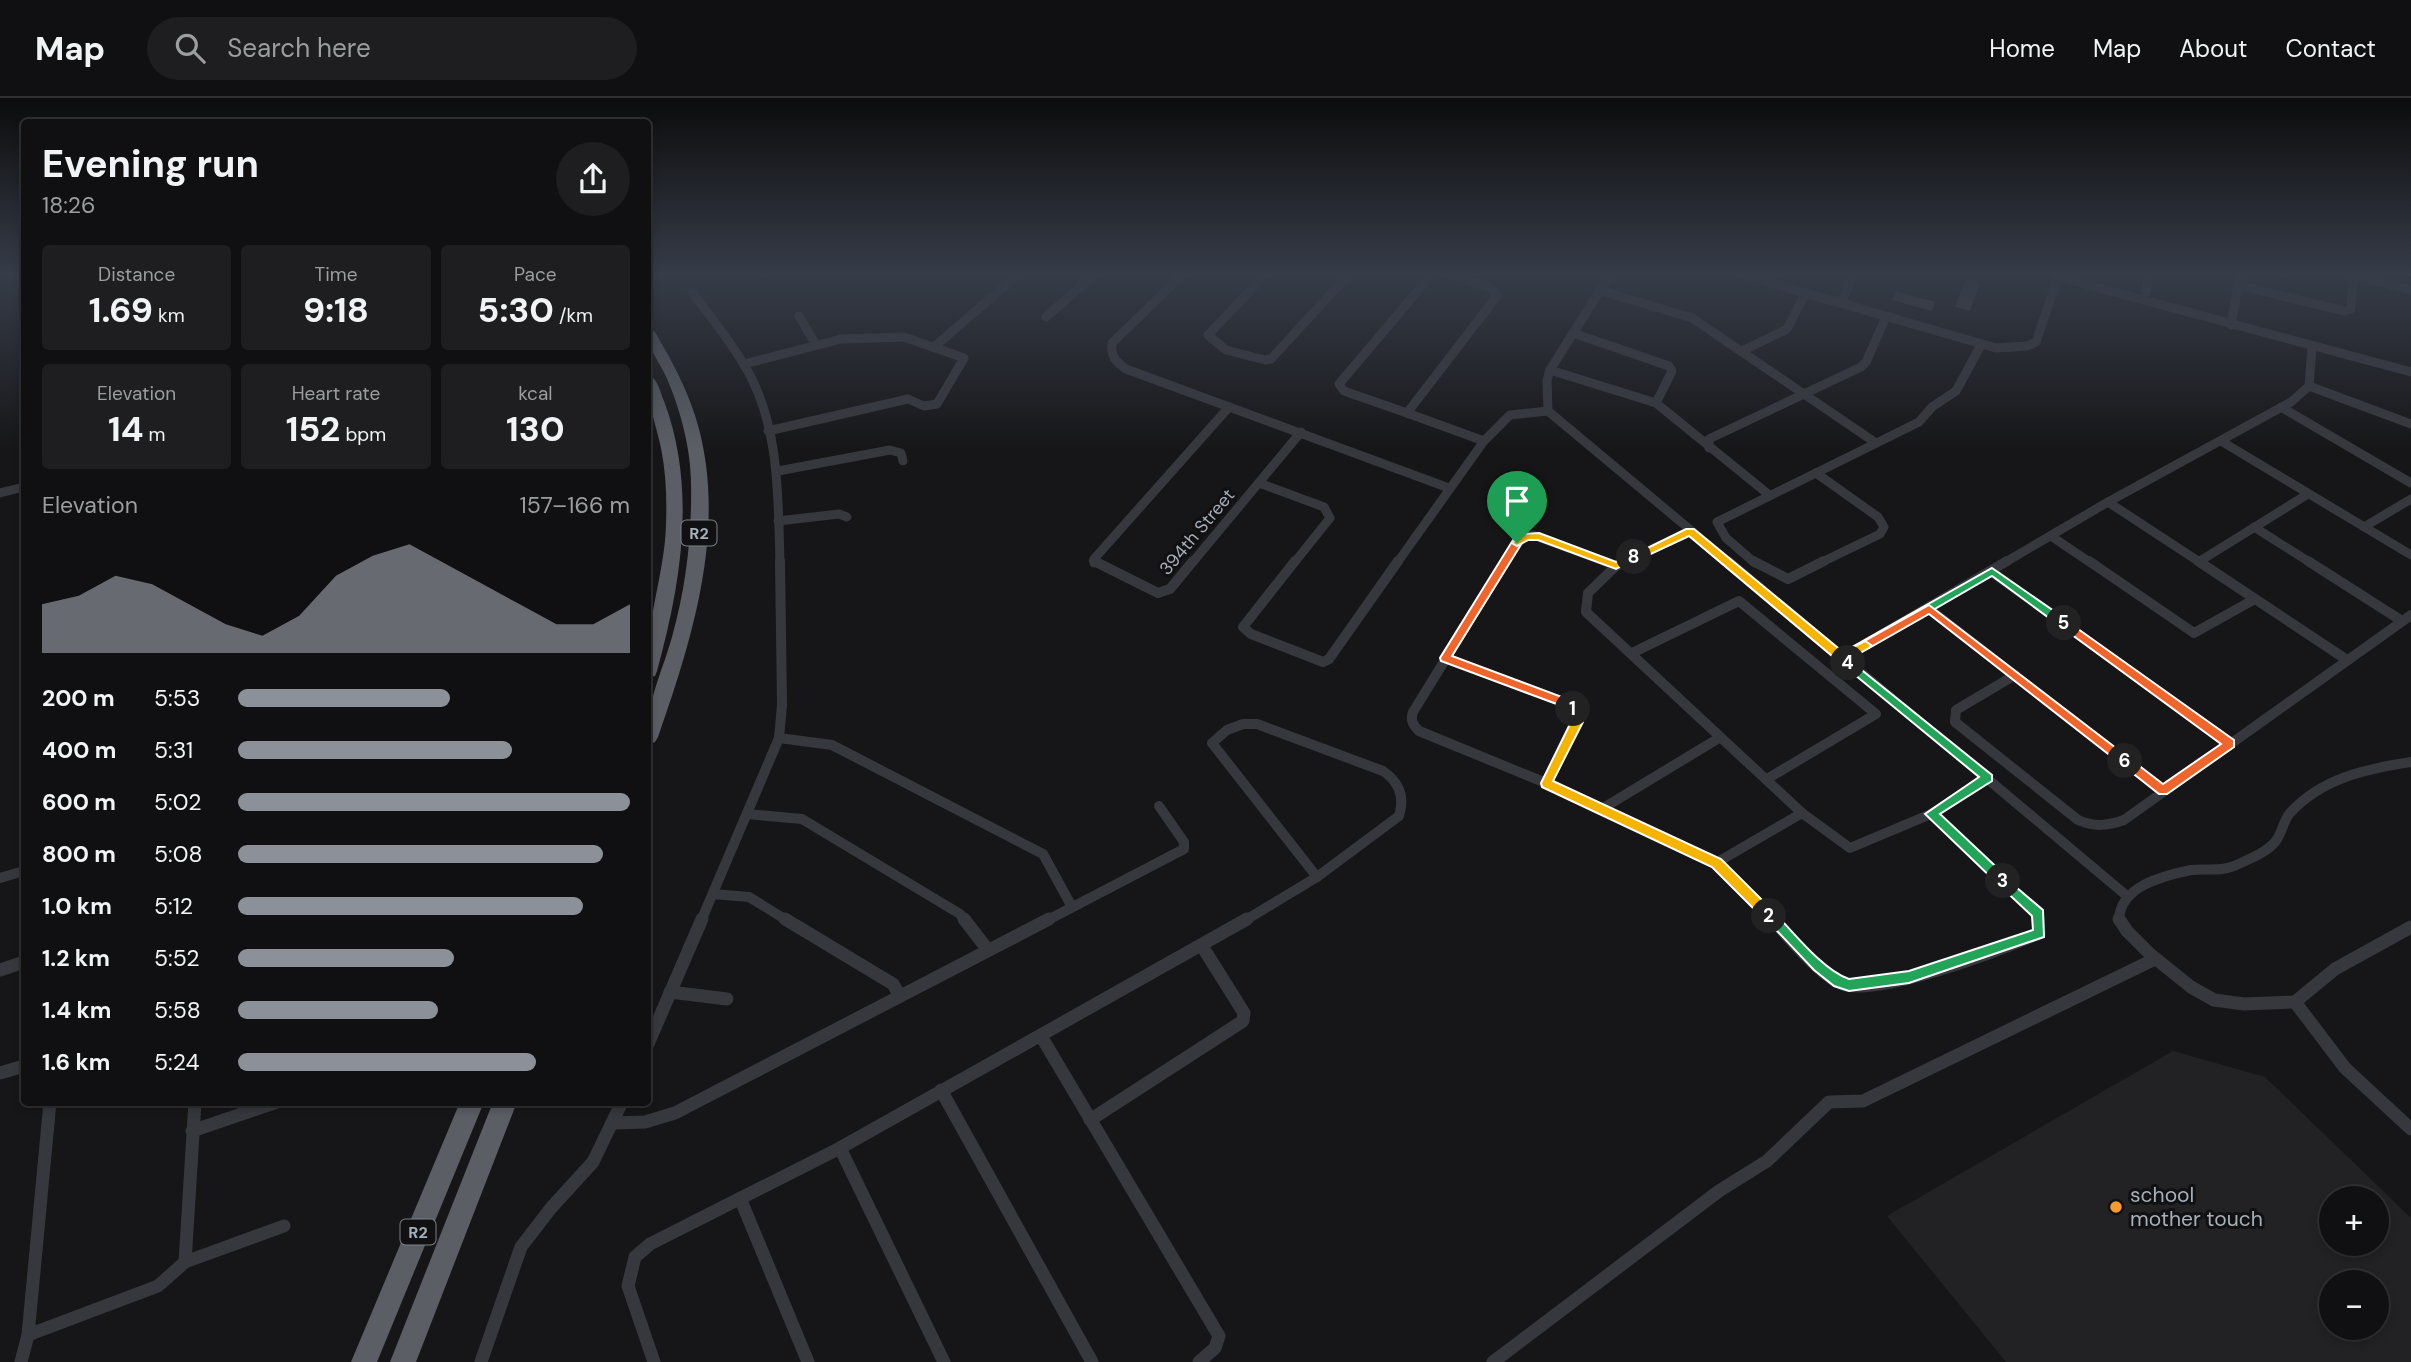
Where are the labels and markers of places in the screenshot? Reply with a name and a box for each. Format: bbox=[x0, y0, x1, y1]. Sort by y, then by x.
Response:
pin bbox=[1487, 471, 1547, 543]
pin: 8 bbox=[1616, 540, 1652, 574]
pin: 5 bbox=[2046, 606, 2082, 640]
pin: 4 bbox=[1830, 646, 1866, 680]
pin: 1 bbox=[1556, 692, 1590, 726]
pin: 6 bbox=[2108, 744, 2142, 778]
pin: 3 bbox=[1986, 864, 2021, 898]
pin: 2 bbox=[1752, 898, 1786, 934]
place label: school mother touch bbox=[2130, 1181, 2263, 1233]
marker: school mother touch bbox=[2108, 1199, 2124, 1215]

